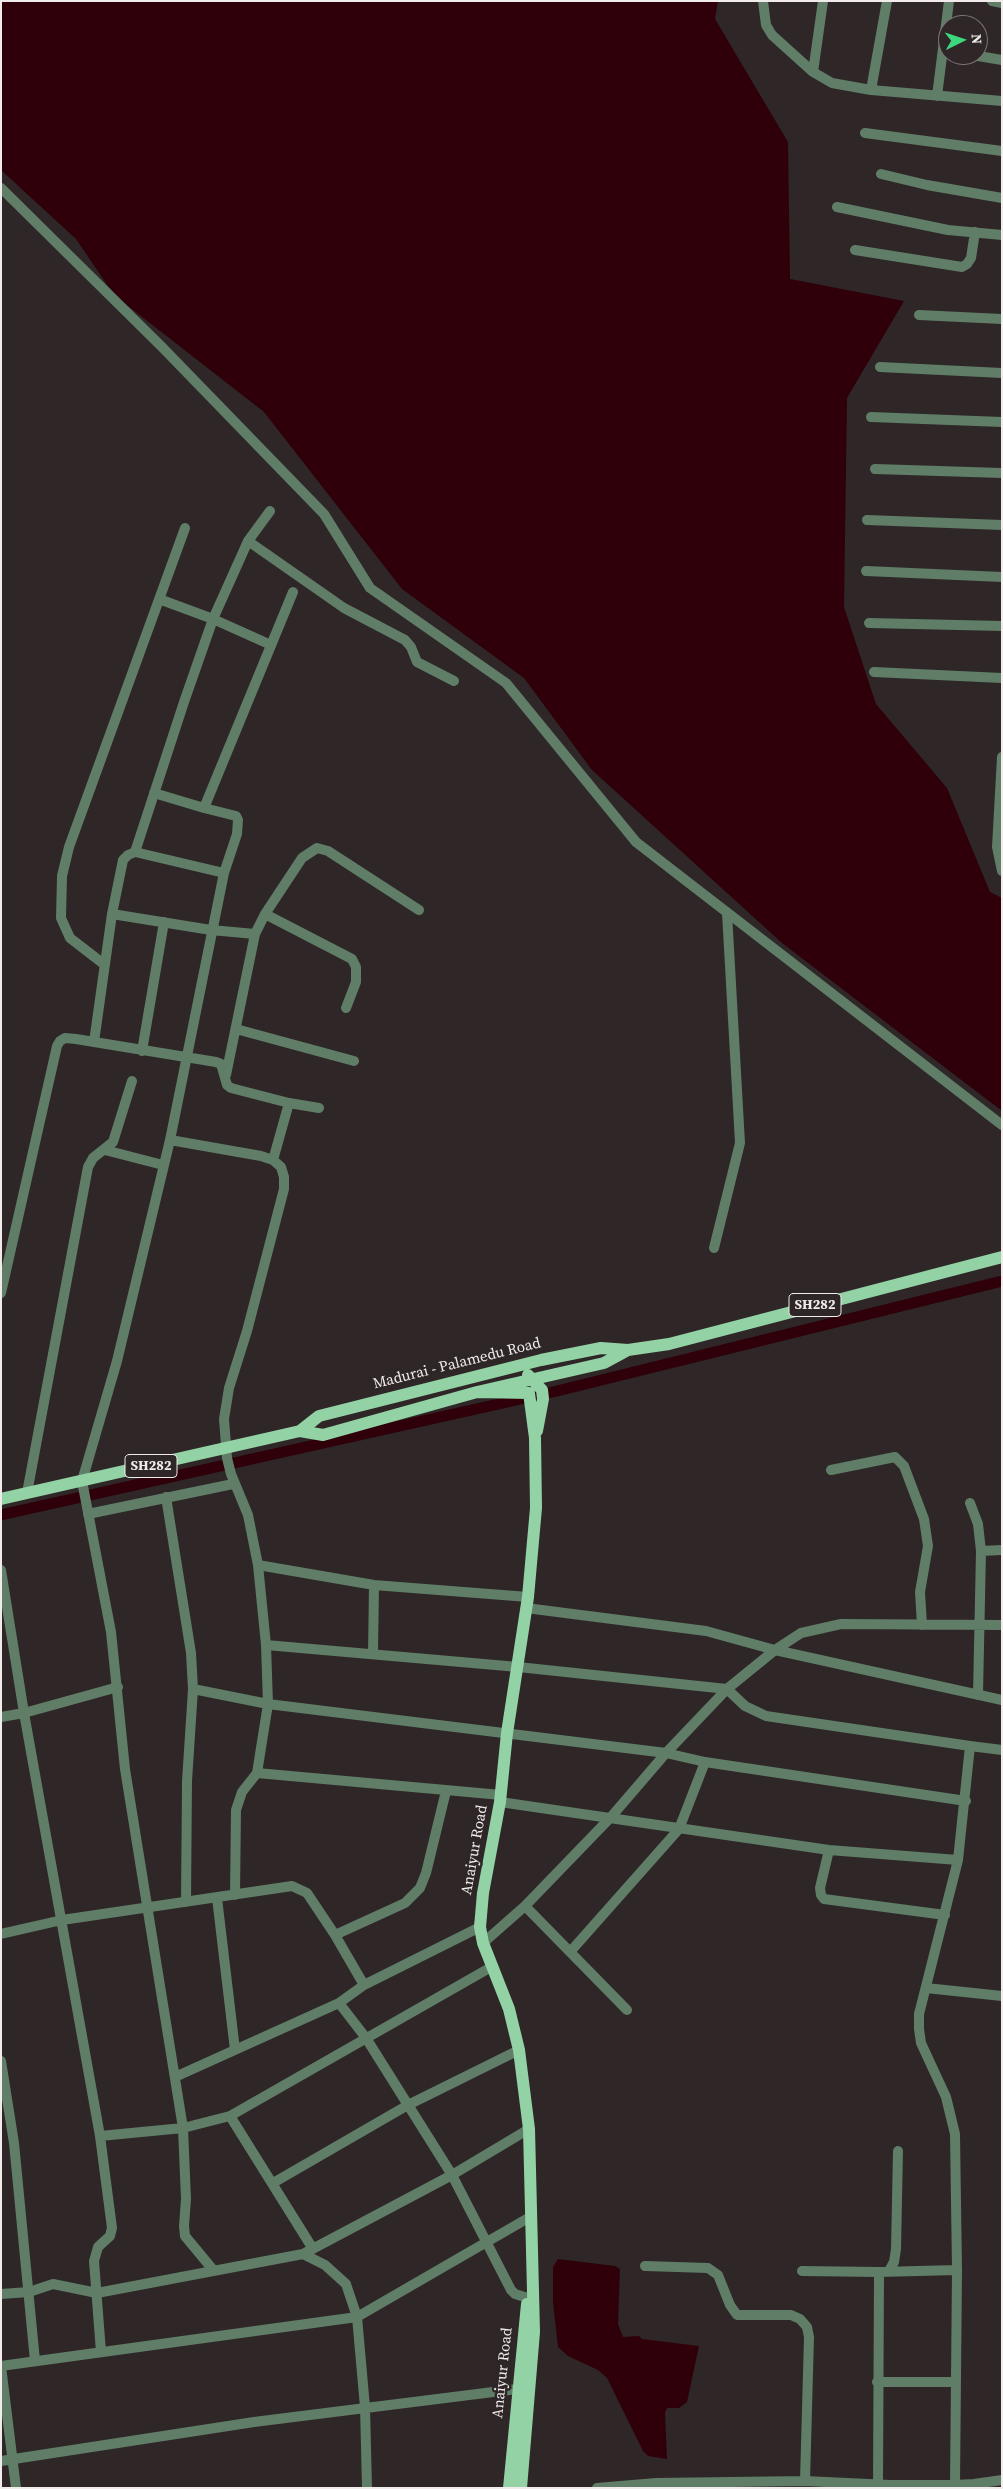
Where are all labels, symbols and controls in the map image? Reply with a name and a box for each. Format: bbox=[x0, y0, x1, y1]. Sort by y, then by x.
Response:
north arrow bbox=[938, 15, 988, 65]
text: N bbox=[967, 33, 987, 45]
road number: SH282 bbox=[789, 1294, 841, 1316]
street label: Madurai - Palamedu Road bbox=[371, 1334, 543, 1394]
road number: SH282 bbox=[125, 1454, 177, 1478]
street label: Anaiyur Road bbox=[458, 1804, 492, 1896]
street label: Anaiyur Road bbox=[489, 2327, 517, 2419]

